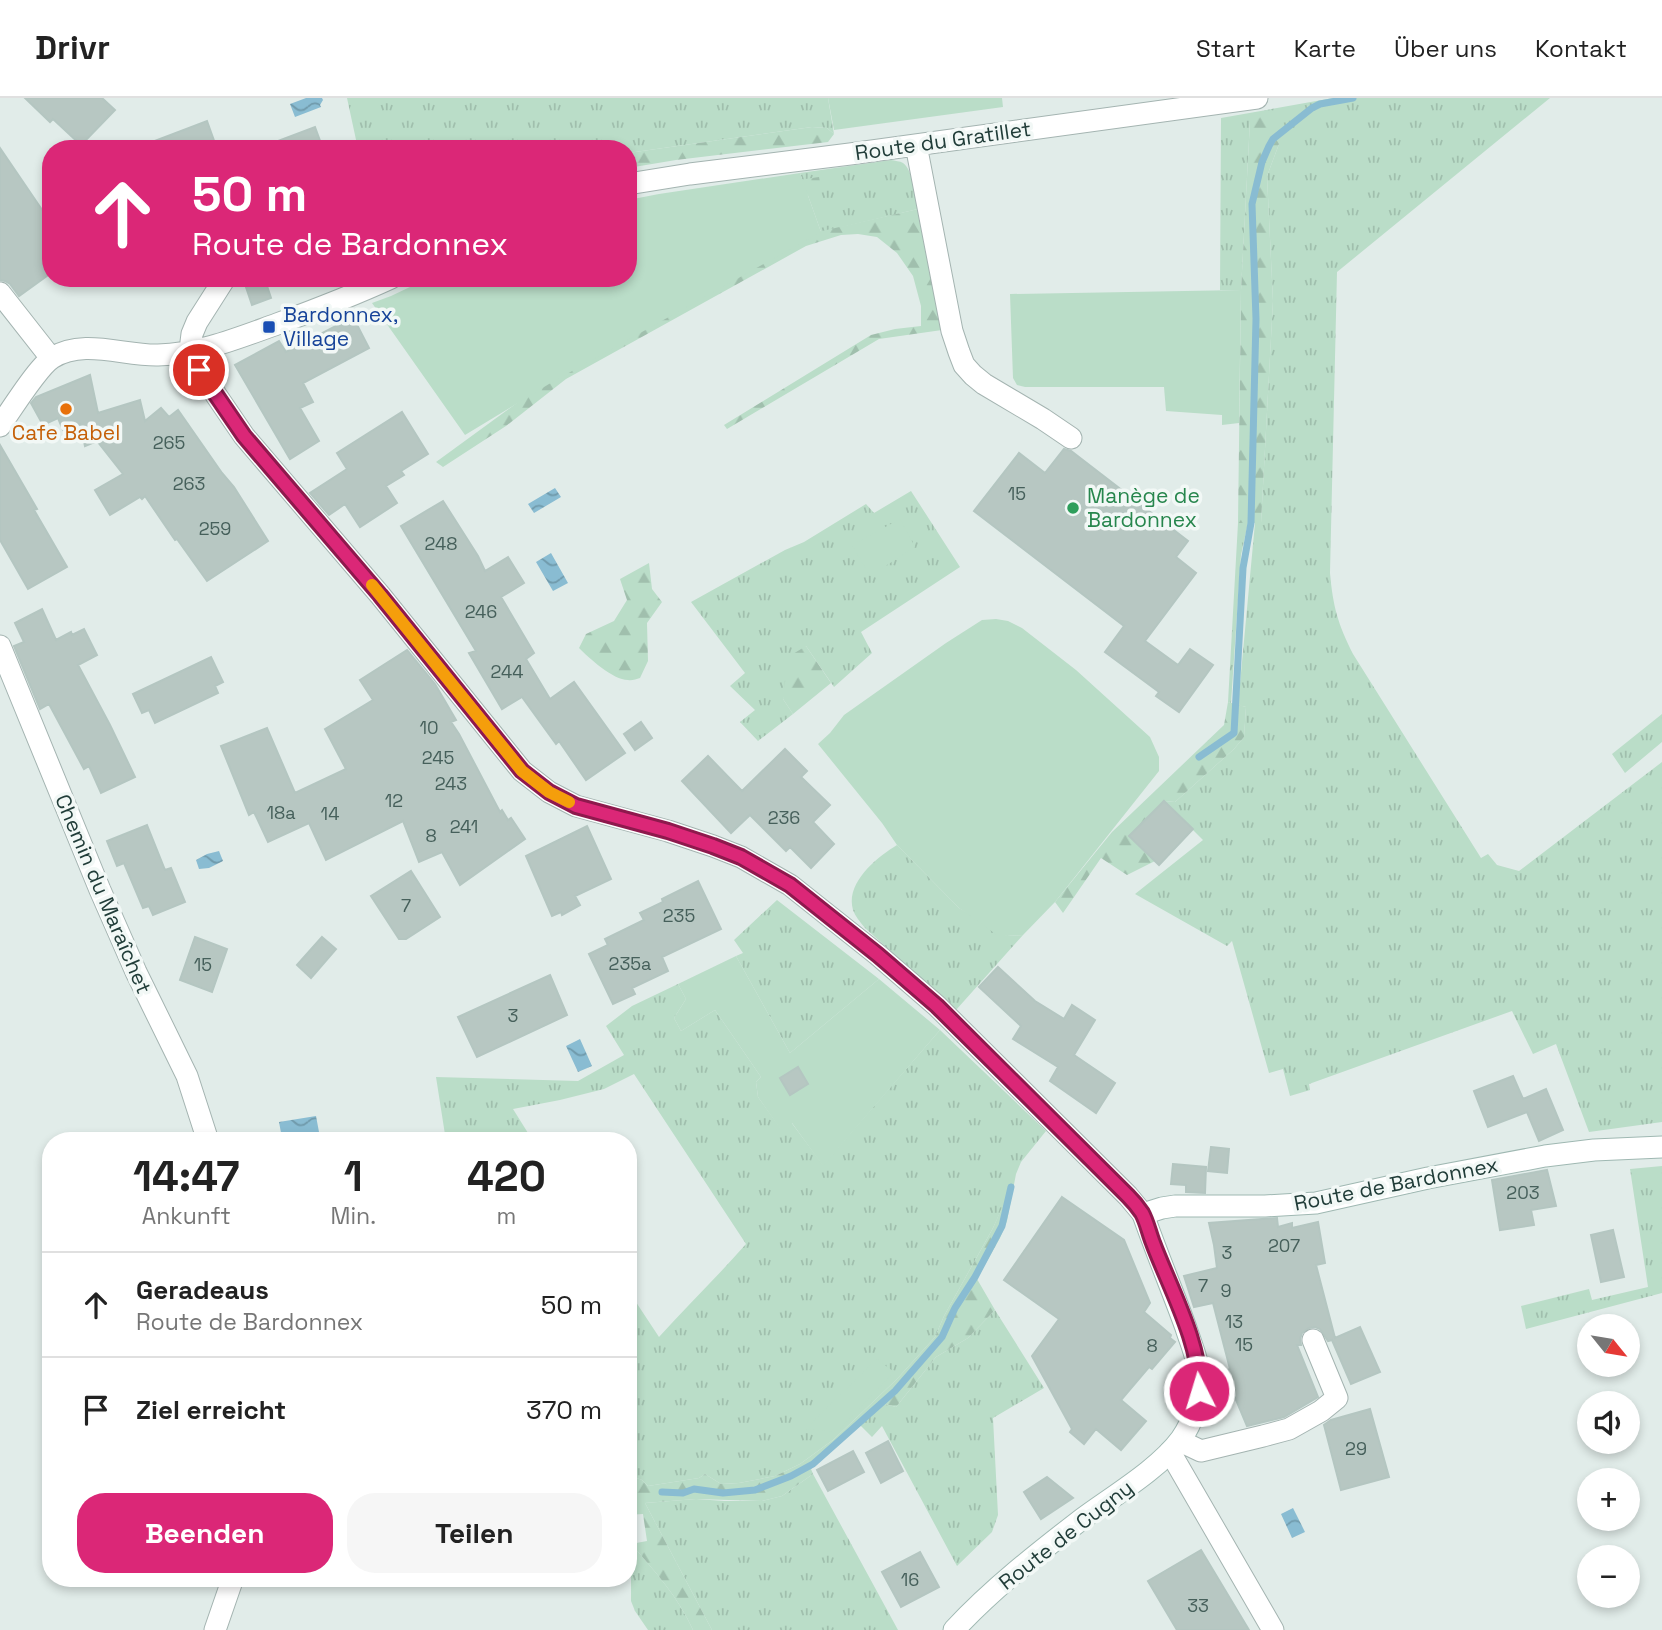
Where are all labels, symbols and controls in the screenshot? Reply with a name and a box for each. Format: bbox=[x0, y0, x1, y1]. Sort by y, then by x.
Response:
text: Drivr bbox=[35, 27, 110, 69]
text: Start bbox=[1196, 33, 1256, 64]
text: Karte bbox=[1294, 33, 1356, 64]
text: Über uns bbox=[1394, 33, 1497, 64]
text: Kontakt bbox=[1535, 33, 1627, 64]
street label: Route du Gratillet bbox=[853, 115, 1033, 166]
text: 50 m bbox=[192, 163, 307, 225]
icon: ahead bbox=[77, 168, 168, 259]
text: Route de Bardonnex bbox=[192, 224, 508, 264]
place label: Bardonnex, Village bbox=[283, 301, 398, 352]
marker: Bardonnex, Village bbox=[261, 319, 277, 335]
pin bbox=[169, 340, 229, 400]
icon: arrive bbox=[180, 351, 218, 389]
marker: Cafe Babel bbox=[58, 401, 74, 417]
place label: Cafe Babel bbox=[12, 419, 120, 446]
house number: 265 bbox=[153, 431, 185, 454]
house number: 263 bbox=[173, 472, 205, 495]
house number: 15 bbox=[1008, 482, 1026, 505]
place label: Manège de Bardonnex bbox=[1087, 482, 1200, 533]
marker: Manège de Bardonnex bbox=[1065, 500, 1081, 516]
house number: 259 bbox=[199, 517, 231, 540]
house number: 248 bbox=[425, 532, 457, 555]
house number: 246 bbox=[465, 600, 497, 623]
house number: 244 bbox=[491, 660, 523, 683]
house number: 10 bbox=[419, 716, 439, 739]
house number: 245 bbox=[422, 746, 454, 769]
house number: 243 bbox=[435, 772, 467, 795]
house number: 12 bbox=[385, 789, 403, 812]
street label: Chemin du Maraîchet bbox=[49, 790, 158, 998]
house number: 18a bbox=[266, 801, 296, 824]
house number: 14 bbox=[321, 802, 339, 825]
house number: 236 bbox=[768, 806, 800, 829]
house number: 241 bbox=[450, 815, 478, 838]
house number: 8 bbox=[425, 824, 437, 847]
house number: 7 bbox=[401, 894, 411, 917]
house number: 235 bbox=[663, 904, 695, 927]
house number: 235a bbox=[609, 952, 651, 975]
house number: 15 bbox=[194, 953, 212, 976]
house number: 3 bbox=[508, 1004, 518, 1027]
text: 14:47 bbox=[133, 1150, 239, 1203]
text: 1 bbox=[344, 1150, 363, 1203]
text: 420 bbox=[467, 1150, 546, 1203]
street label: Route de Bardonnex bbox=[1291, 1150, 1500, 1217]
house number: 203 bbox=[1506, 1181, 1540, 1204]
text: Ankunft bbox=[142, 1201, 231, 1231]
text: Min. bbox=[331, 1201, 376, 1231]
text: m bbox=[497, 1201, 516, 1231]
house number: 207 bbox=[1268, 1234, 1300, 1257]
house number: 3 bbox=[1222, 1241, 1232, 1264]
text: Geradeaus bbox=[136, 1273, 269, 1307]
house number: 7 bbox=[1198, 1274, 1208, 1297]
house number: 9 bbox=[1220, 1279, 1232, 1302]
icon: ahead bbox=[77, 1286, 115, 1324]
text: 50 m bbox=[541, 1288, 602, 1322]
text: Route de Bardonnex bbox=[136, 1307, 363, 1337]
house number: 13 bbox=[1225, 1310, 1243, 1333]
north arrow bbox=[1577, 1314, 1640, 1377]
map controls bbox=[1577, 1314, 1640, 1608]
house number: 15 bbox=[1235, 1333, 1253, 1356]
house number: 8 bbox=[1146, 1334, 1158, 1357]
position arrow bbox=[1162, 1354, 1236, 1428]
icon: arrive bbox=[77, 1391, 115, 1429]
button: sound bbox=[1577, 1391, 1640, 1454]
text: Ziel erreicht bbox=[136, 1393, 286, 1427]
text: 370 m bbox=[526, 1393, 602, 1427]
house number: 29 bbox=[1345, 1437, 1367, 1460]
button: + bbox=[1577, 1468, 1640, 1531]
street label: Route de Cugny bbox=[993, 1474, 1138, 1595]
button: Beenden bbox=[77, 1493, 333, 1573]
button: Teilen bbox=[347, 1493, 602, 1573]
button: − bbox=[1577, 1545, 1640, 1608]
house number: 16 bbox=[901, 1568, 919, 1591]
house number: 33 bbox=[1187, 1594, 1209, 1617]

